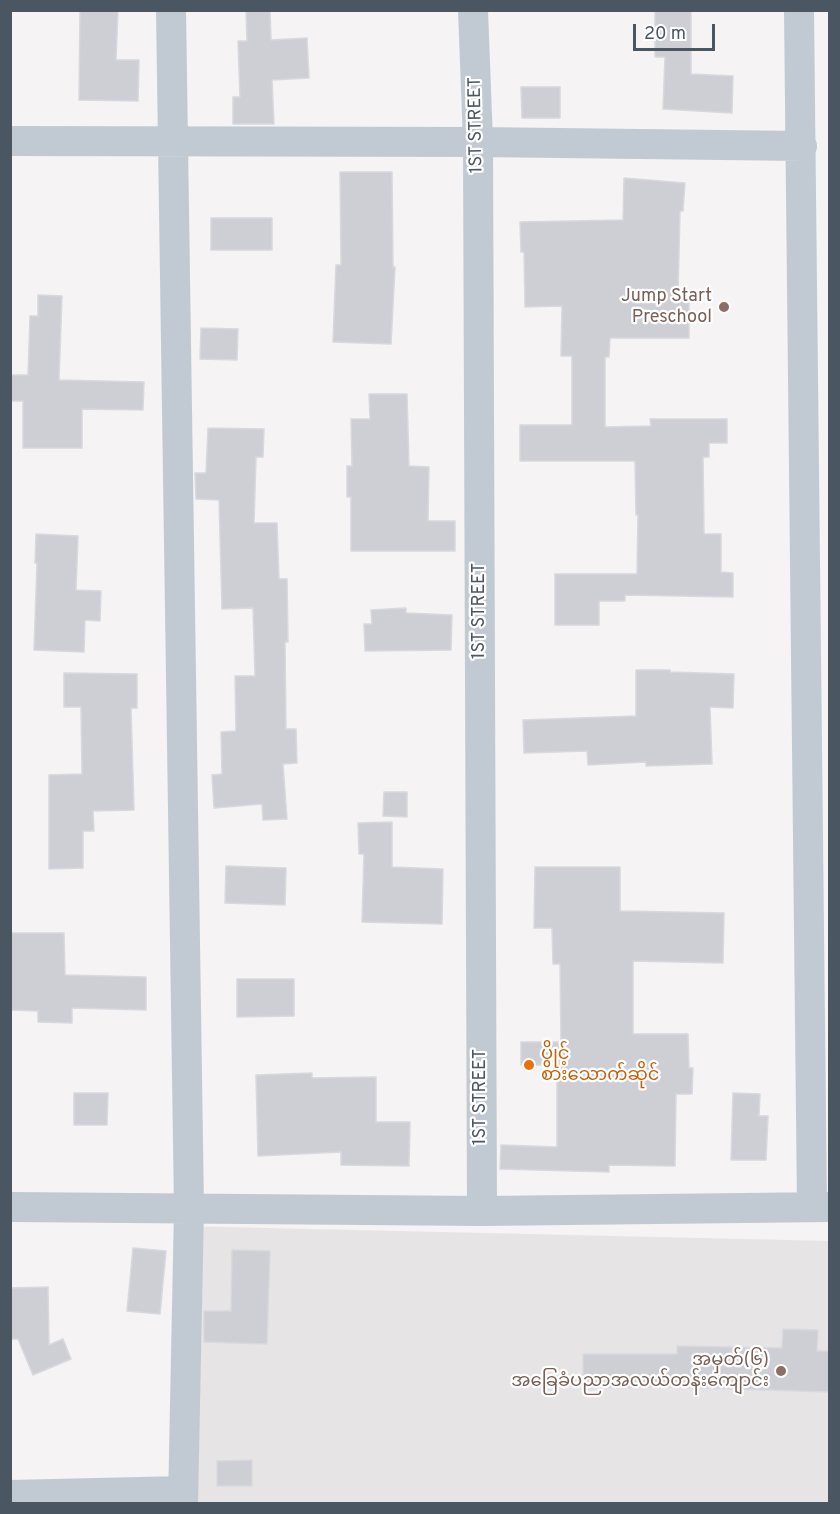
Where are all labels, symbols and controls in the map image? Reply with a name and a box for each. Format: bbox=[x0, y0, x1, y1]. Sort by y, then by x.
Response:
scale bar bbox=[636, 12, 718, 50]
text: 20 m bbox=[644, 23, 686, 46]
street label: 1ST STREET bbox=[465, 77, 489, 173]
place label: Jump Start Preschool bbox=[621, 286, 712, 328]
marker: Jump Start Preschool bbox=[717, 300, 731, 314]
street label: 1ST STREET bbox=[469, 563, 491, 659]
place label: ပွိုင့် စားသောက်ဆိုင် bbox=[541, 1044, 659, 1086]
street label: 1ST STREET bbox=[470, 1049, 492, 1145]
marker: ပွိုင့် စားသောက်ဆိုင် bbox=[522, 1058, 536, 1072]
place label: အမှတ်(၆) အခြေခံပညာအလယ်တန်းကျောင်း bbox=[511, 1350, 769, 1392]
marker: အမှတ်(၆) အခြေခံပညာအလယ်တန်းကျောင်း bbox=[774, 1364, 788, 1378]

